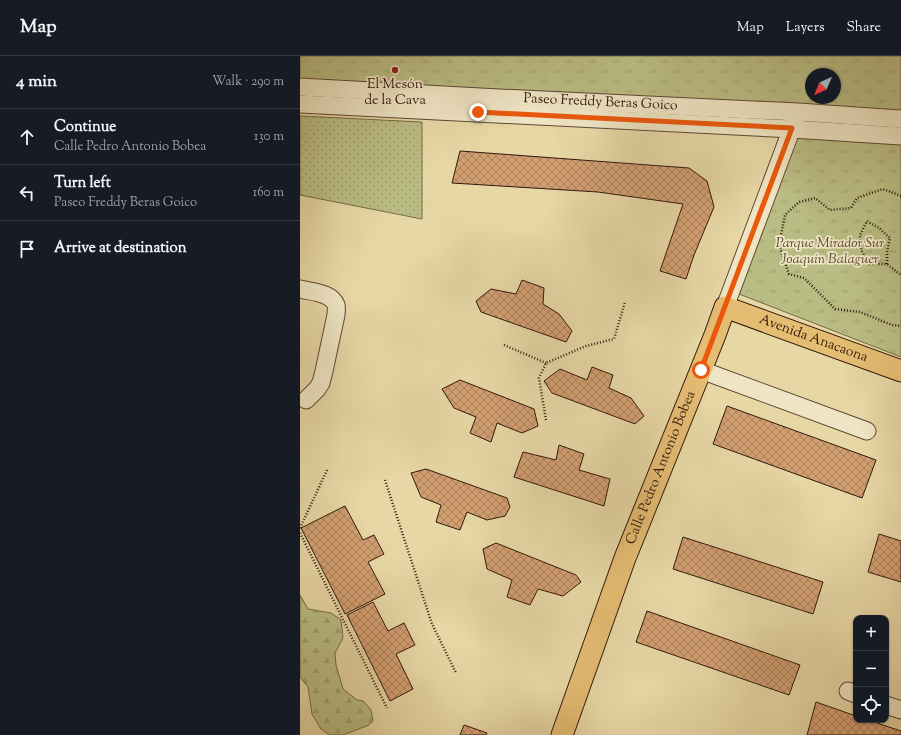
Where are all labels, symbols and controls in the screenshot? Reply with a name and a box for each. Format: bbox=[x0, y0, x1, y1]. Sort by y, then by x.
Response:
text: Map bbox=[20, 14, 57, 41]
text: Map bbox=[737, 18, 764, 38]
text: Layers bbox=[786, 18, 824, 38]
text: Share bbox=[846, 18, 881, 38]
marker: El Mesón de la Cava bbox=[390, 65, 400, 75]
north arrow bbox=[805, 68, 841, 104]
text: 4 min bbox=[16, 70, 57, 94]
text: Walk · 290 m bbox=[212, 73, 284, 91]
place label: El Mesón de la Cava bbox=[364, 75, 426, 111]
street label: Paseo Freddy Beras Goico bbox=[523, 89, 678, 116]
route end bbox=[469, 103, 487, 121]
text: Continue bbox=[54, 117, 116, 138]
icon: ahead bbox=[16, 126, 38, 148]
text: 130 m bbox=[254, 128, 284, 146]
text: Calle Pedro Antonio Bobea bbox=[54, 138, 206, 156]
text: Turn left bbox=[54, 173, 111, 194]
icon: left bbox=[16, 182, 38, 204]
text: 160 m bbox=[253, 184, 284, 202]
text: Paseo Freddy Beras Goico bbox=[54, 194, 197, 212]
park label: Parque Mirador Sur Joaquín Balaguer bbox=[776, 234, 884, 270]
icon: arrive bbox=[16, 238, 38, 260]
text: Arrive at destination bbox=[54, 238, 187, 259]
street label: Avenida Anacaona bbox=[756, 310, 871, 368]
route start bbox=[692, 361, 710, 379]
street label: Calle Pedro Antonio Bobea bbox=[621, 388, 702, 548]
map controls bbox=[853, 615, 889, 723]
button: + bbox=[853, 615, 889, 651]
button: − bbox=[853, 651, 889, 687]
button: locate bbox=[853, 687, 889, 723]

